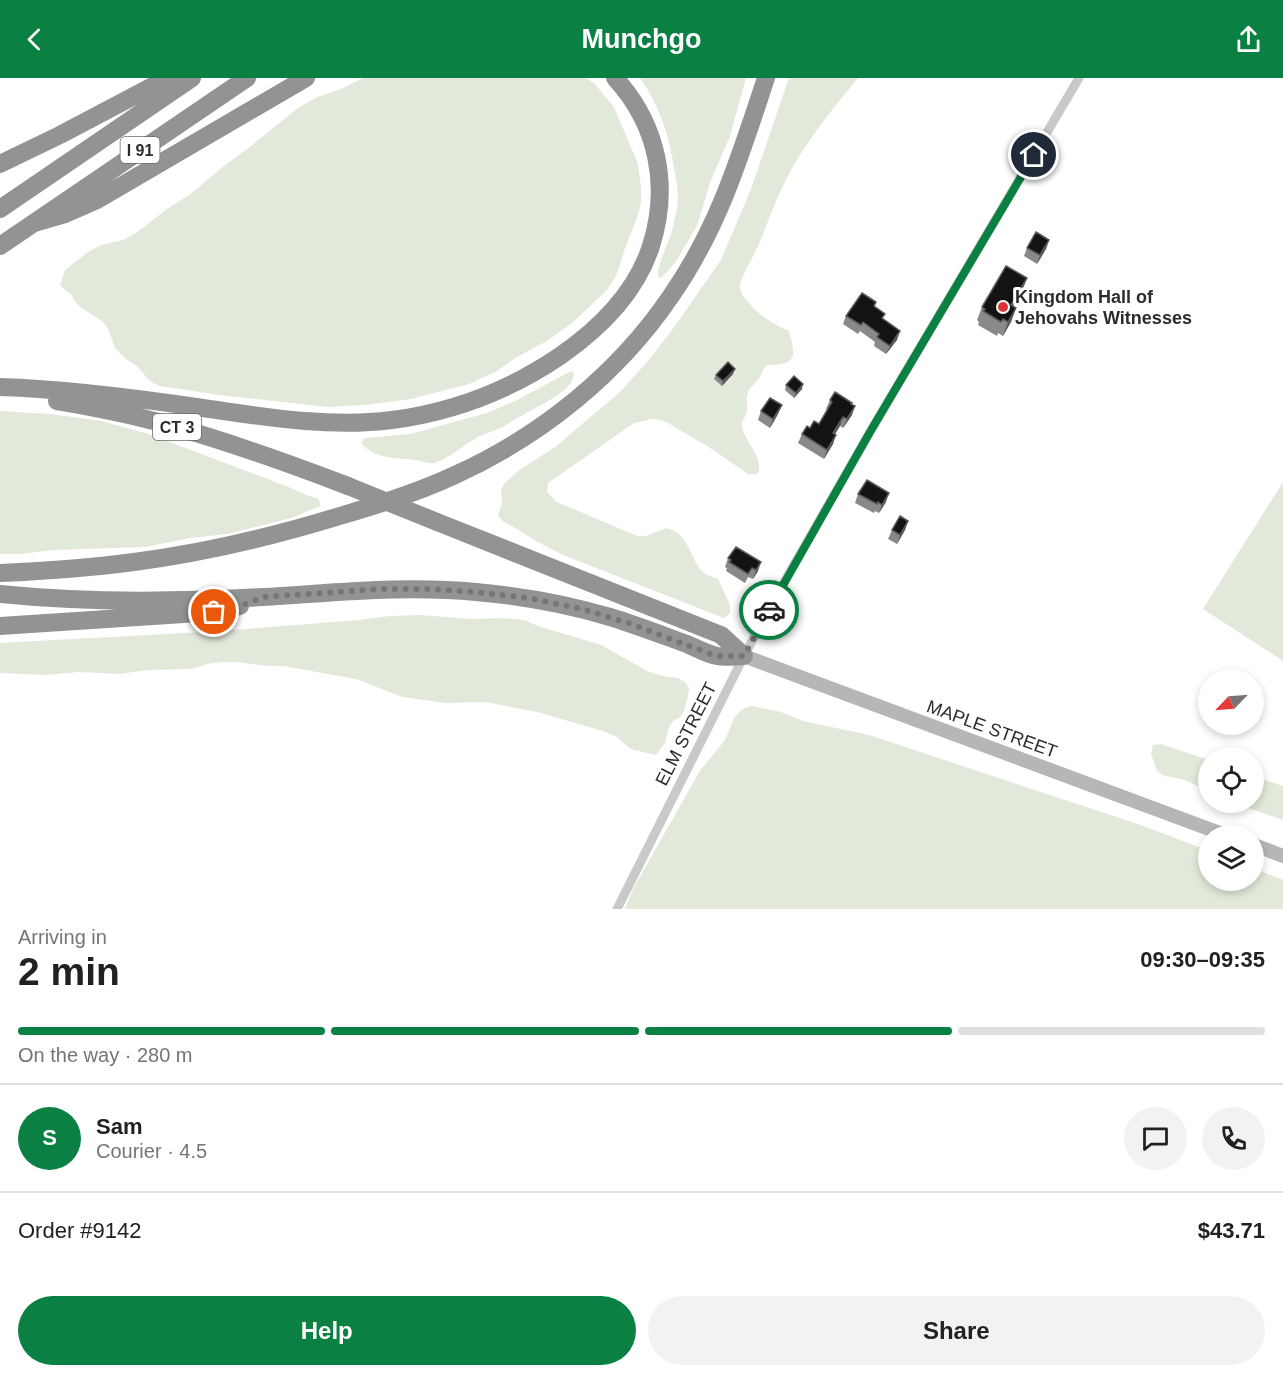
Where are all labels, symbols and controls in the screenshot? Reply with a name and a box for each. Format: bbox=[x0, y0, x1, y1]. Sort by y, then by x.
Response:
icon: back bbox=[18, 23, 51, 56]
icon: share bbox=[1232, 23, 1265, 56]
text: Munchgo bbox=[582, 24, 701, 54]
pin bbox=[1008, 129, 1059, 180]
road number: I 91 bbox=[120, 137, 160, 163]
icon: home bbox=[1017, 138, 1050, 171]
place label: Kingdom Hall of Jehovahs Witnesses bbox=[1015, 287, 1192, 328]
marker: Kingdom Hall of Jehovahs Witnesses bbox=[996, 300, 1010, 314]
road number: CT 3 bbox=[153, 414, 201, 440]
courier bbox=[739, 580, 799, 640]
pin bbox=[188, 586, 239, 637]
icon: car bbox=[753, 594, 786, 627]
icon: bag bbox=[197, 595, 230, 628]
north arrow bbox=[1198, 669, 1264, 735]
map controls bbox=[1198, 669, 1264, 891]
street label: ELM STREET bbox=[651, 679, 721, 789]
street label: MAPLE STREET bbox=[924, 696, 1060, 762]
button: locate bbox=[1198, 747, 1264, 813]
button: layers bbox=[1198, 825, 1264, 891]
text: Arriving in bbox=[18, 926, 107, 948]
text: 09:30–09:35 bbox=[1140, 947, 1265, 972]
text: 2 min bbox=[18, 950, 120, 993]
text: On the way · 280 m bbox=[18, 1044, 193, 1066]
button: chat bbox=[1124, 1107, 1187, 1170]
button: phone bbox=[1202, 1107, 1265, 1170]
text: Sam bbox=[96, 1114, 142, 1139]
text: S bbox=[42, 1125, 57, 1150]
text: Courier · 4.5 bbox=[96, 1140, 207, 1162]
text: Order #9142 bbox=[18, 1218, 142, 1243]
text: $43.71 bbox=[1198, 1218, 1265, 1243]
button: Help bbox=[18, 1296, 636, 1365]
button: Share bbox=[648, 1296, 1265, 1365]

